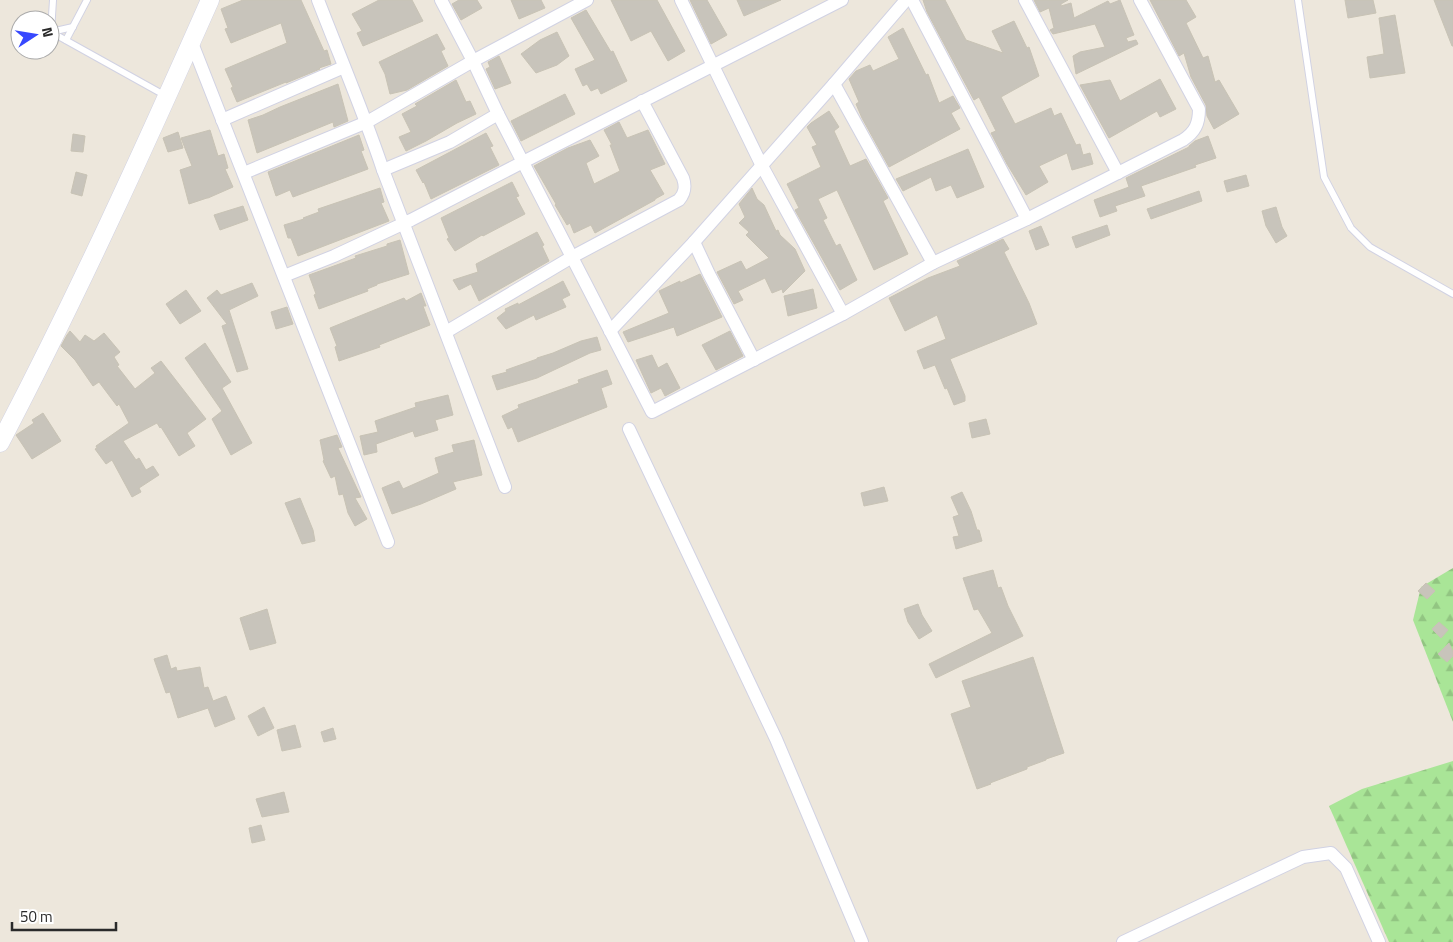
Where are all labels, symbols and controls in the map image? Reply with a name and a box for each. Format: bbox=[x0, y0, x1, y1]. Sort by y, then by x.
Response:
north arrow bbox=[10, 10, 60, 60]
text: N bbox=[37, 25, 59, 39]
scale bar bbox=[12, 900, 116, 932]
text: 50 m bbox=[20, 905, 53, 928]

